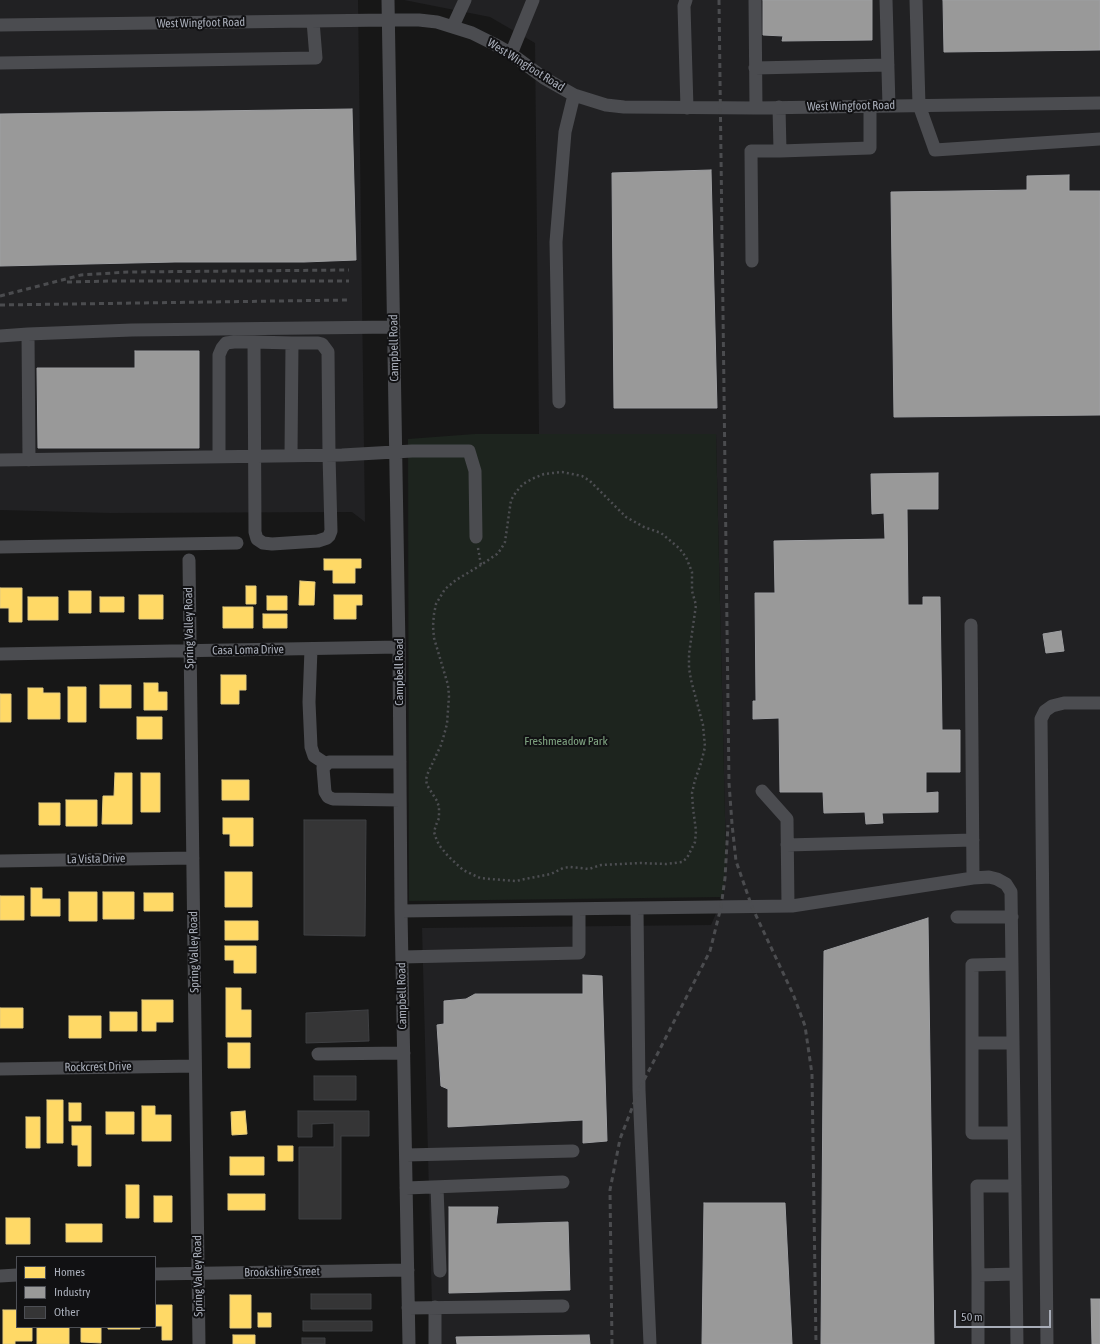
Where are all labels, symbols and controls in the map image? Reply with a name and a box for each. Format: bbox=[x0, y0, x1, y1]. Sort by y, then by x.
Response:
street label: West Wingfoot Road bbox=[157, 15, 245, 31]
street label: West Wingfoot Road bbox=[485, 36, 567, 94]
street label: West Wingfoot Road bbox=[807, 98, 895, 114]
street label: Campbell Road bbox=[386, 314, 402, 382]
street label: Spring Valley Road bbox=[181, 587, 197, 669]
street label: Campbell Road bbox=[392, 638, 406, 706]
street label: Casa Loma Drive bbox=[212, 642, 284, 658]
park label: Freshmeadow Park bbox=[524, 734, 608, 748]
street label: La Vista Drive bbox=[67, 851, 125, 867]
street label: Spring Valley Road bbox=[186, 911, 202, 993]
street label: Campbell Road bbox=[394, 962, 410, 1030]
street label: Rockcrest Drive bbox=[64, 1059, 132, 1075]
street label: Spring Valley Road bbox=[190, 1235, 206, 1317]
legend bbox=[16, 1256, 156, 1328]
street label: Brookshire Street bbox=[244, 1264, 320, 1280]
text: Homes bbox=[54, 1265, 85, 1279]
text: Industry bbox=[54, 1285, 91, 1299]
scale bar bbox=[956, 1302, 1053, 1328]
text: Other bbox=[54, 1305, 79, 1319]
text: 50 m bbox=[961, 1310, 983, 1324]

